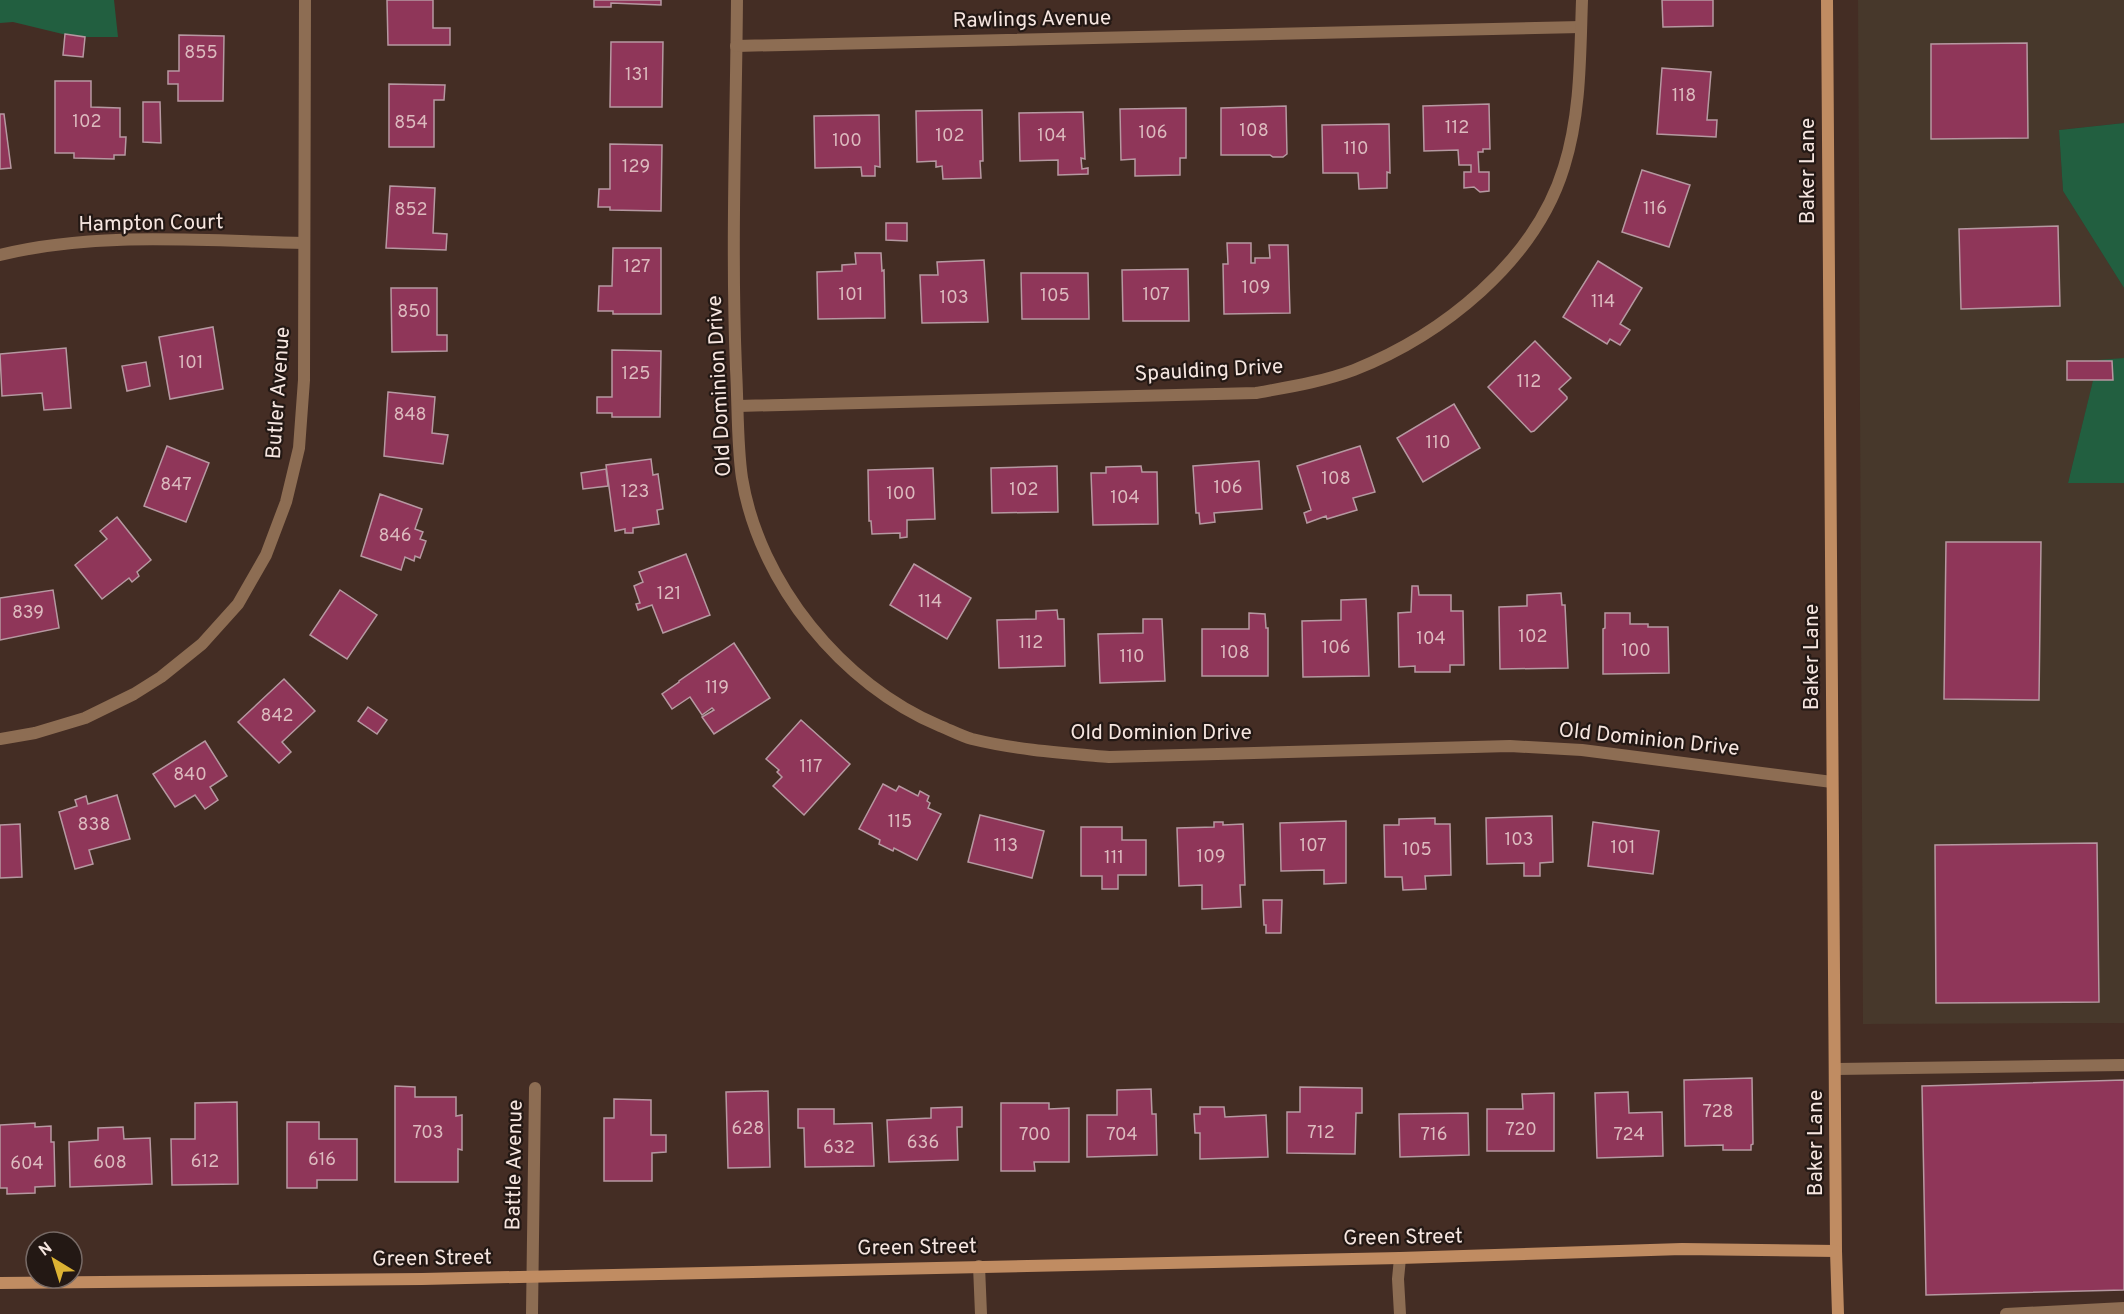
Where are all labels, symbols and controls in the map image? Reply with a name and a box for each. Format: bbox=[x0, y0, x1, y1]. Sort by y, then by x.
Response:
street label: Rawlings Avenue bbox=[952, 5, 1112, 35]
house number: 855 bbox=[184, 42, 218, 65]
house number: 131 bbox=[625, 64, 649, 87]
house number: 118 bbox=[1672, 85, 1696, 108]
house number: 102 bbox=[72, 111, 102, 134]
house number: 854 bbox=[394, 112, 428, 135]
house number: 112 bbox=[1445, 117, 1469, 140]
street label: Baker Lane bbox=[1795, 118, 1822, 224]
house number: 108 bbox=[1239, 120, 1269, 143]
house number: 106 bbox=[1138, 122, 1168, 145]
house number: 102 bbox=[935, 125, 965, 148]
house number: 104 bbox=[1037, 125, 1067, 148]
house number: 100 bbox=[832, 130, 862, 153]
house number: 110 bbox=[1344, 138, 1368, 161]
house number: 129 bbox=[622, 156, 650, 179]
house number: 116 bbox=[1643, 198, 1667, 221]
house number: 852 bbox=[394, 199, 428, 222]
street label: Hampton Court bbox=[78, 209, 224, 239]
house number: 127 bbox=[624, 256, 650, 279]
house number: 109 bbox=[1241, 277, 1271, 300]
house number: 101 bbox=[839, 284, 863, 307]
house number: 107 bbox=[1142, 284, 1170, 307]
house number: 105 bbox=[1040, 285, 1070, 308]
house number: 103 bbox=[939, 287, 969, 310]
house number: 114 bbox=[1591, 291, 1615, 314]
street label: Old Dominion Drive bbox=[702, 295, 738, 477]
house number: 850 bbox=[397, 301, 431, 324]
street label: Butler Avenue bbox=[261, 326, 297, 460]
house number: 101 bbox=[179, 352, 203, 375]
street label: Spaulding Drive bbox=[1134, 354, 1284, 388]
house number: 125 bbox=[622, 363, 650, 386]
house number: 112 bbox=[1517, 371, 1541, 394]
house number: 848 bbox=[393, 404, 427, 427]
house number: 110 bbox=[1426, 432, 1450, 455]
house number: 108 bbox=[1321, 468, 1351, 491]
house number: 847 bbox=[160, 474, 192, 497]
house number: 106 bbox=[1213, 477, 1243, 500]
house number: 102 bbox=[1009, 479, 1039, 502]
house number: 123 bbox=[621, 481, 649, 504]
house number: 100 bbox=[886, 483, 916, 506]
house number: 104 bbox=[1110, 487, 1140, 510]
house number: 846 bbox=[379, 525, 411, 548]
house number: 121 bbox=[657, 583, 681, 606]
house number: 114 bbox=[918, 591, 942, 614]
house number: 839 bbox=[12, 602, 44, 625]
street label: Baker Lane bbox=[1799, 604, 1826, 710]
house number: 102 bbox=[1518, 626, 1548, 649]
house number: 104 bbox=[1416, 628, 1446, 651]
house number: 112 bbox=[1019, 632, 1043, 655]
house number: 106 bbox=[1321, 637, 1351, 660]
house number: 100 bbox=[1621, 640, 1651, 663]
house number: 108 bbox=[1220, 642, 1250, 665]
house number: 110 bbox=[1120, 646, 1144, 669]
house number: 119 bbox=[705, 677, 729, 700]
house number: 842 bbox=[260, 705, 294, 728]
street label: Old Dominion Drive bbox=[1557, 717, 1741, 763]
street label: Old Dominion Drive bbox=[1070, 720, 1252, 747]
house number: 117 bbox=[800, 756, 822, 779]
house number: 840 bbox=[173, 764, 207, 787]
house number: 115 bbox=[888, 811, 912, 834]
house number: 838 bbox=[78, 814, 110, 837]
house number: 103 bbox=[1504, 829, 1534, 852]
house number: 113 bbox=[994, 835, 1018, 858]
house number: 107 bbox=[1299, 835, 1327, 858]
house number: 101 bbox=[1611, 837, 1635, 860]
house number: 105 bbox=[1402, 839, 1432, 862]
house number: 109 bbox=[1196, 846, 1226, 869]
house number: 111 bbox=[1104, 847, 1124, 870]
street label: Baker Lane bbox=[1803, 1090, 1830, 1196]
street label: Battle Avenue bbox=[500, 1099, 530, 1231]
house number: 728 bbox=[1702, 1101, 1734, 1124]
house number: 628 bbox=[732, 1118, 764, 1141]
house number: 720 bbox=[1505, 1119, 1537, 1142]
house number: 703 bbox=[412, 1122, 444, 1145]
house number: 712 bbox=[1307, 1122, 1335, 1145]
house number: 700 bbox=[1019, 1124, 1051, 1147]
house number: 704 bbox=[1106, 1124, 1138, 1147]
house number: 716 bbox=[1420, 1124, 1448, 1147]
house number: 724 bbox=[1613, 1124, 1645, 1147]
house number: 636 bbox=[907, 1132, 939, 1155]
house number: 632 bbox=[823, 1137, 855, 1160]
house number: 616 bbox=[308, 1149, 336, 1172]
house number: 612 bbox=[191, 1151, 219, 1174]
house number: 608 bbox=[93, 1152, 127, 1175]
house number: 604 bbox=[10, 1153, 44, 1176]
street label: Green Street bbox=[1343, 1223, 1463, 1253]
north arrow bbox=[24, 1230, 84, 1290]
street label: Green Street bbox=[857, 1233, 977, 1263]
text: N bbox=[35, 1238, 57, 1261]
street label: Green Street bbox=[372, 1244, 492, 1274]

